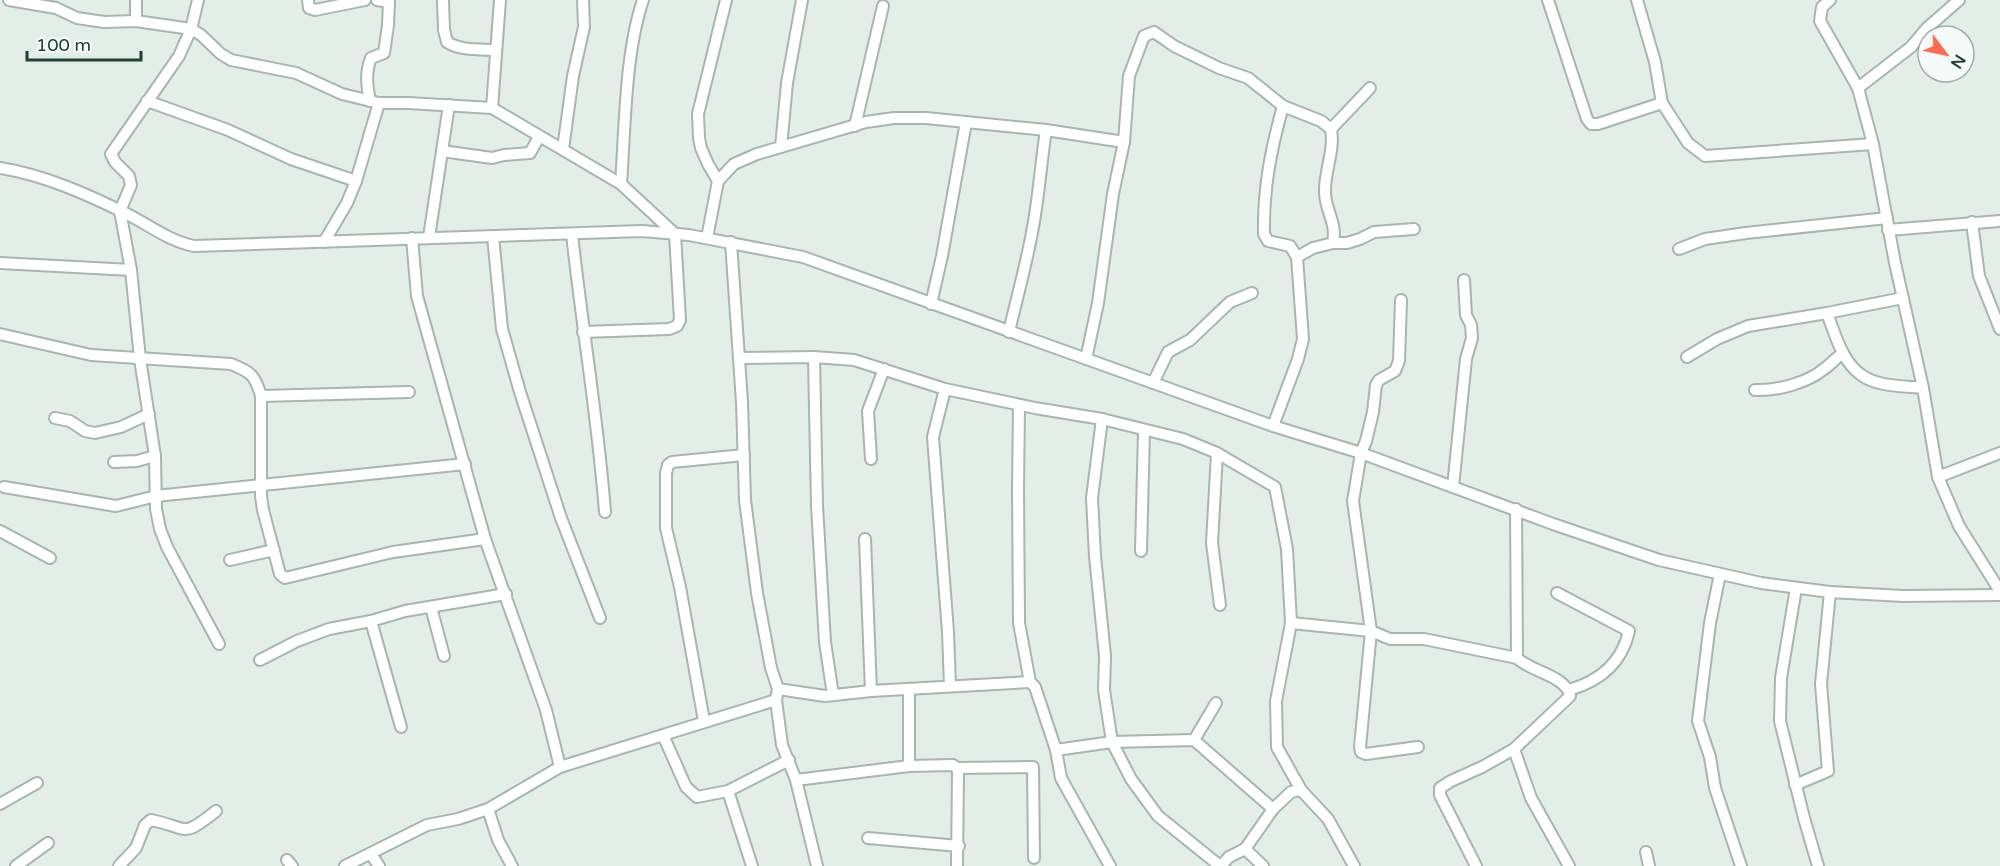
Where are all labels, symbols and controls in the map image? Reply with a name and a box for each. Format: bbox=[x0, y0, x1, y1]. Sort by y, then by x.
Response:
scale bar bbox=[27, 24, 141, 62]
north arrow bbox=[1916, 24, 1976, 84]
text: 100 m bbox=[36, 34, 91, 56]
text: N bbox=[1946, 51, 1970, 72]

